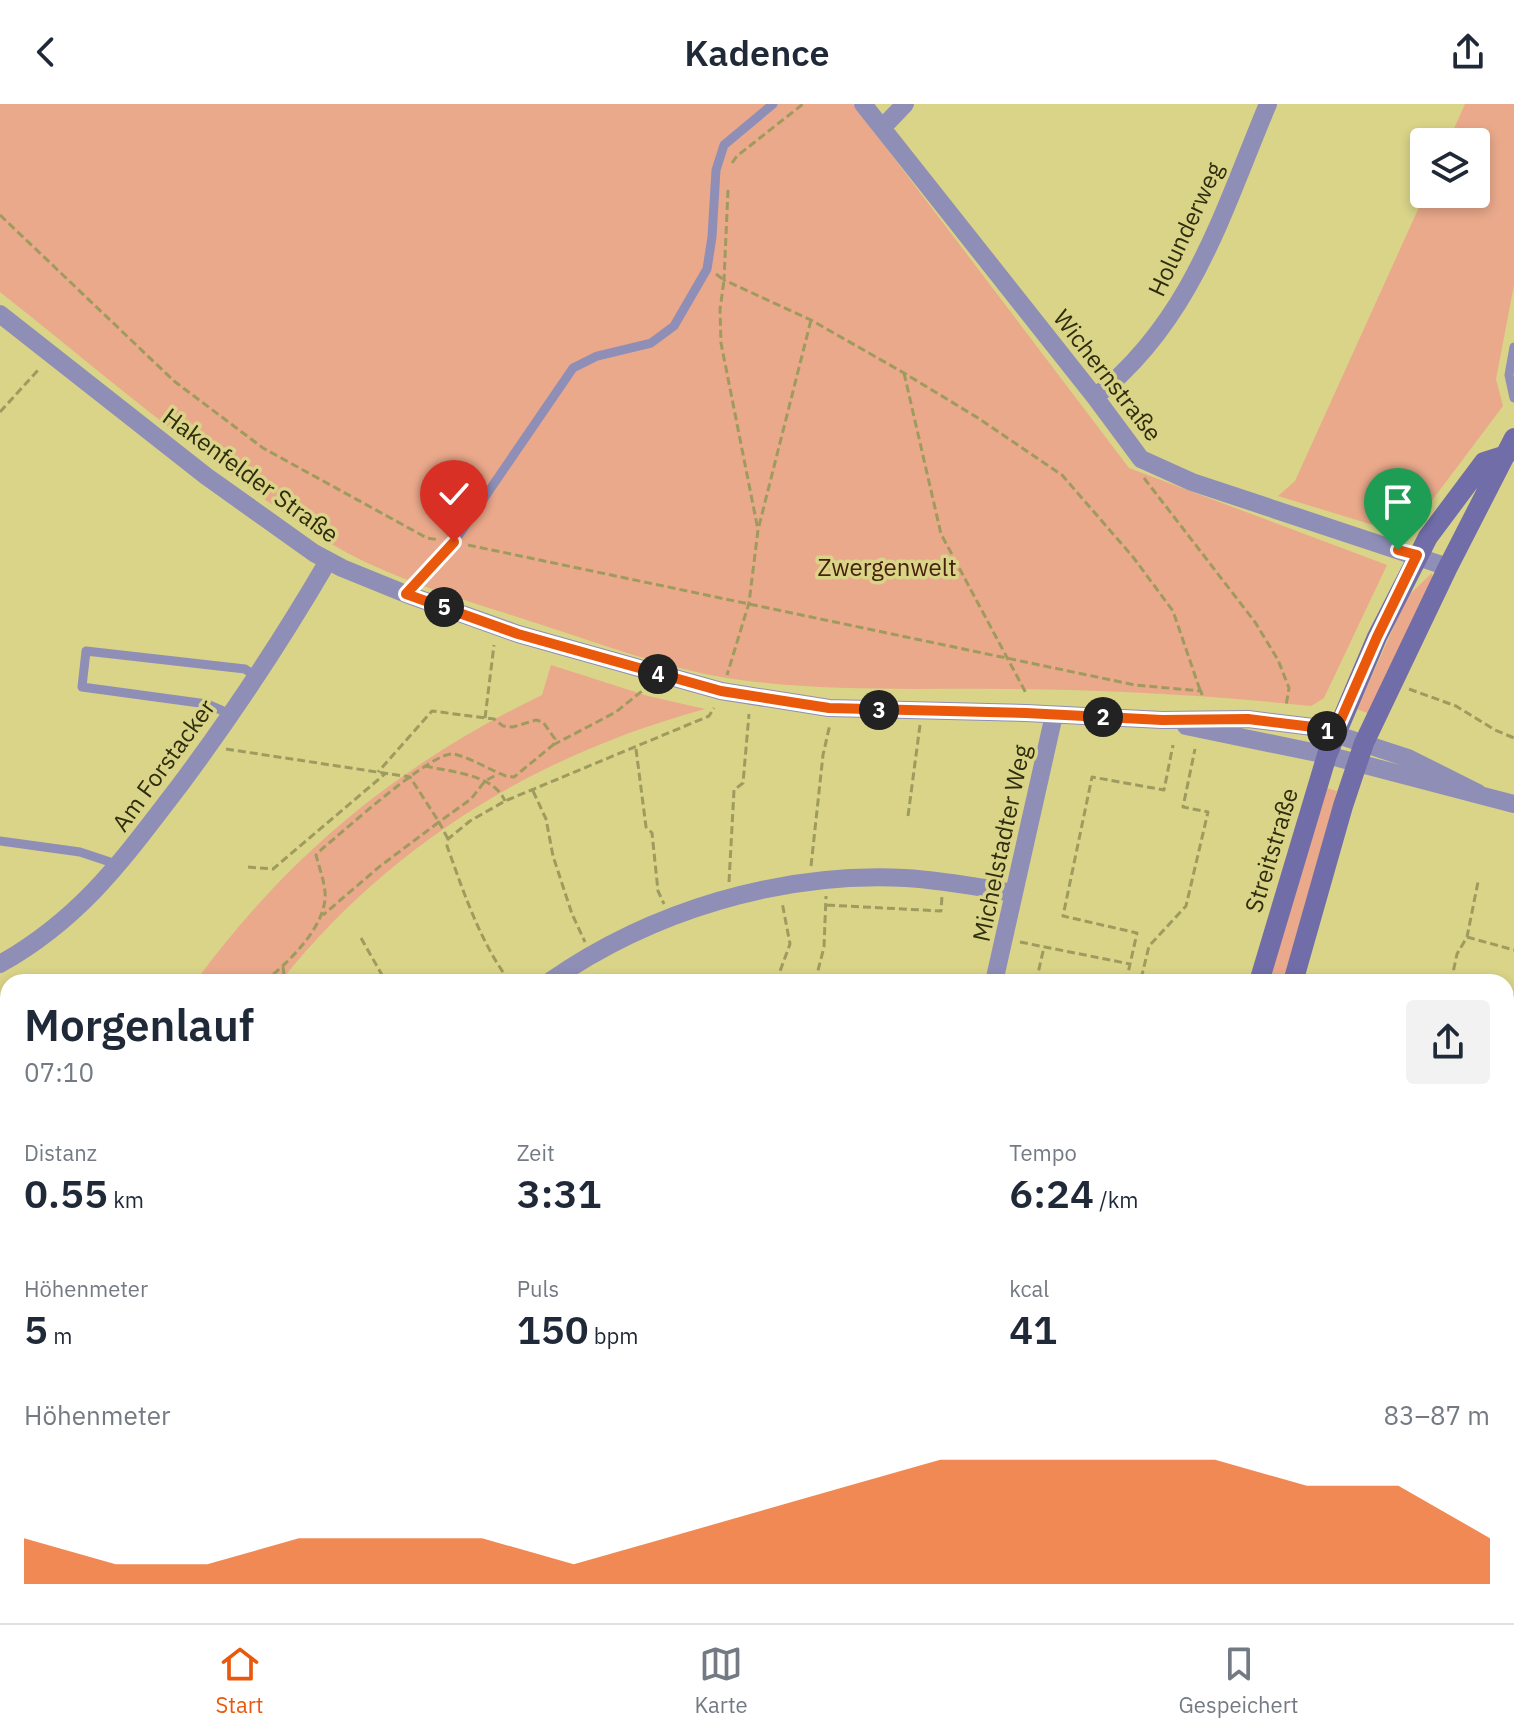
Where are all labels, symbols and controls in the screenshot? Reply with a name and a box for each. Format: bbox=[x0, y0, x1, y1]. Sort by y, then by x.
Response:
text: Kadence bbox=[684, 29, 830, 76]
icon: back bbox=[24, 30, 68, 74]
icon: share bbox=[1446, 30, 1490, 74]
map controls bbox=[1410, 128, 1490, 208]
button: layers bbox=[1410, 128, 1490, 208]
street label: Holunderweg bbox=[1140, 157, 1230, 301]
street label: Wichernstraße bbox=[1047, 303, 1169, 447]
street label: Hakenfelder Straße bbox=[157, 400, 345, 550]
pin bbox=[420, 460, 488, 542]
pin bbox=[1364, 468, 1432, 550]
icon: check bbox=[432, 472, 476, 516]
icon: arrive bbox=[1376, 480, 1420, 524]
park label: Zwergenwelt bbox=[817, 551, 957, 583]
pin: 5 bbox=[424, 587, 464, 627]
text: 5 bbox=[437, 592, 451, 621]
pin: 4 bbox=[638, 654, 678, 694]
text: 4 bbox=[651, 659, 665, 688]
pin: 3 bbox=[859, 690, 899, 730]
street label: Am Forstacker bbox=[104, 692, 222, 838]
text: 3 bbox=[872, 695, 886, 724]
pin: 2 bbox=[1083, 697, 1123, 737]
text: 2 bbox=[1096, 702, 1110, 731]
pin: 1 bbox=[1307, 711, 1347, 751]
text: 1 bbox=[1320, 716, 1334, 745]
street label: Michelstadter Weg bbox=[965, 741, 1038, 944]
street label: Streitstraße bbox=[1237, 784, 1305, 916]
text: Morgenlauf bbox=[24, 996, 254, 1053]
button: share bbox=[1406, 1000, 1490, 1084]
text: 07:10 bbox=[24, 1055, 94, 1089]
text: Distanz bbox=[24, 1138, 97, 1167]
text: Zeit bbox=[517, 1138, 555, 1167]
text: Tempo bbox=[1009, 1138, 1077, 1167]
text: 0.55 bbox=[24, 1167, 108, 1219]
text: 3:31 bbox=[517, 1167, 601, 1219]
text: 6:24 bbox=[1009, 1167, 1094, 1219]
text: km bbox=[108, 1185, 144, 1214]
text: /km bbox=[1094, 1185, 1139, 1214]
text: Höhenmeter bbox=[24, 1274, 148, 1303]
text: Puls bbox=[517, 1274, 559, 1303]
text: kcal bbox=[1009, 1274, 1049, 1303]
text: 5 bbox=[24, 1303, 48, 1355]
text: 150 bbox=[517, 1303, 589, 1355]
text: 41 bbox=[1009, 1303, 1057, 1355]
text: m bbox=[48, 1321, 72, 1350]
text: bpm bbox=[589, 1321, 639, 1350]
text: Höhenmeter bbox=[24, 1398, 171, 1432]
text: 83–87 m bbox=[1383, 1398, 1490, 1432]
tab: Start bbox=[215, 1642, 264, 1719]
tab: Karte bbox=[694, 1642, 748, 1719]
tab: Gespeichert bbox=[1179, 1642, 1299, 1719]

